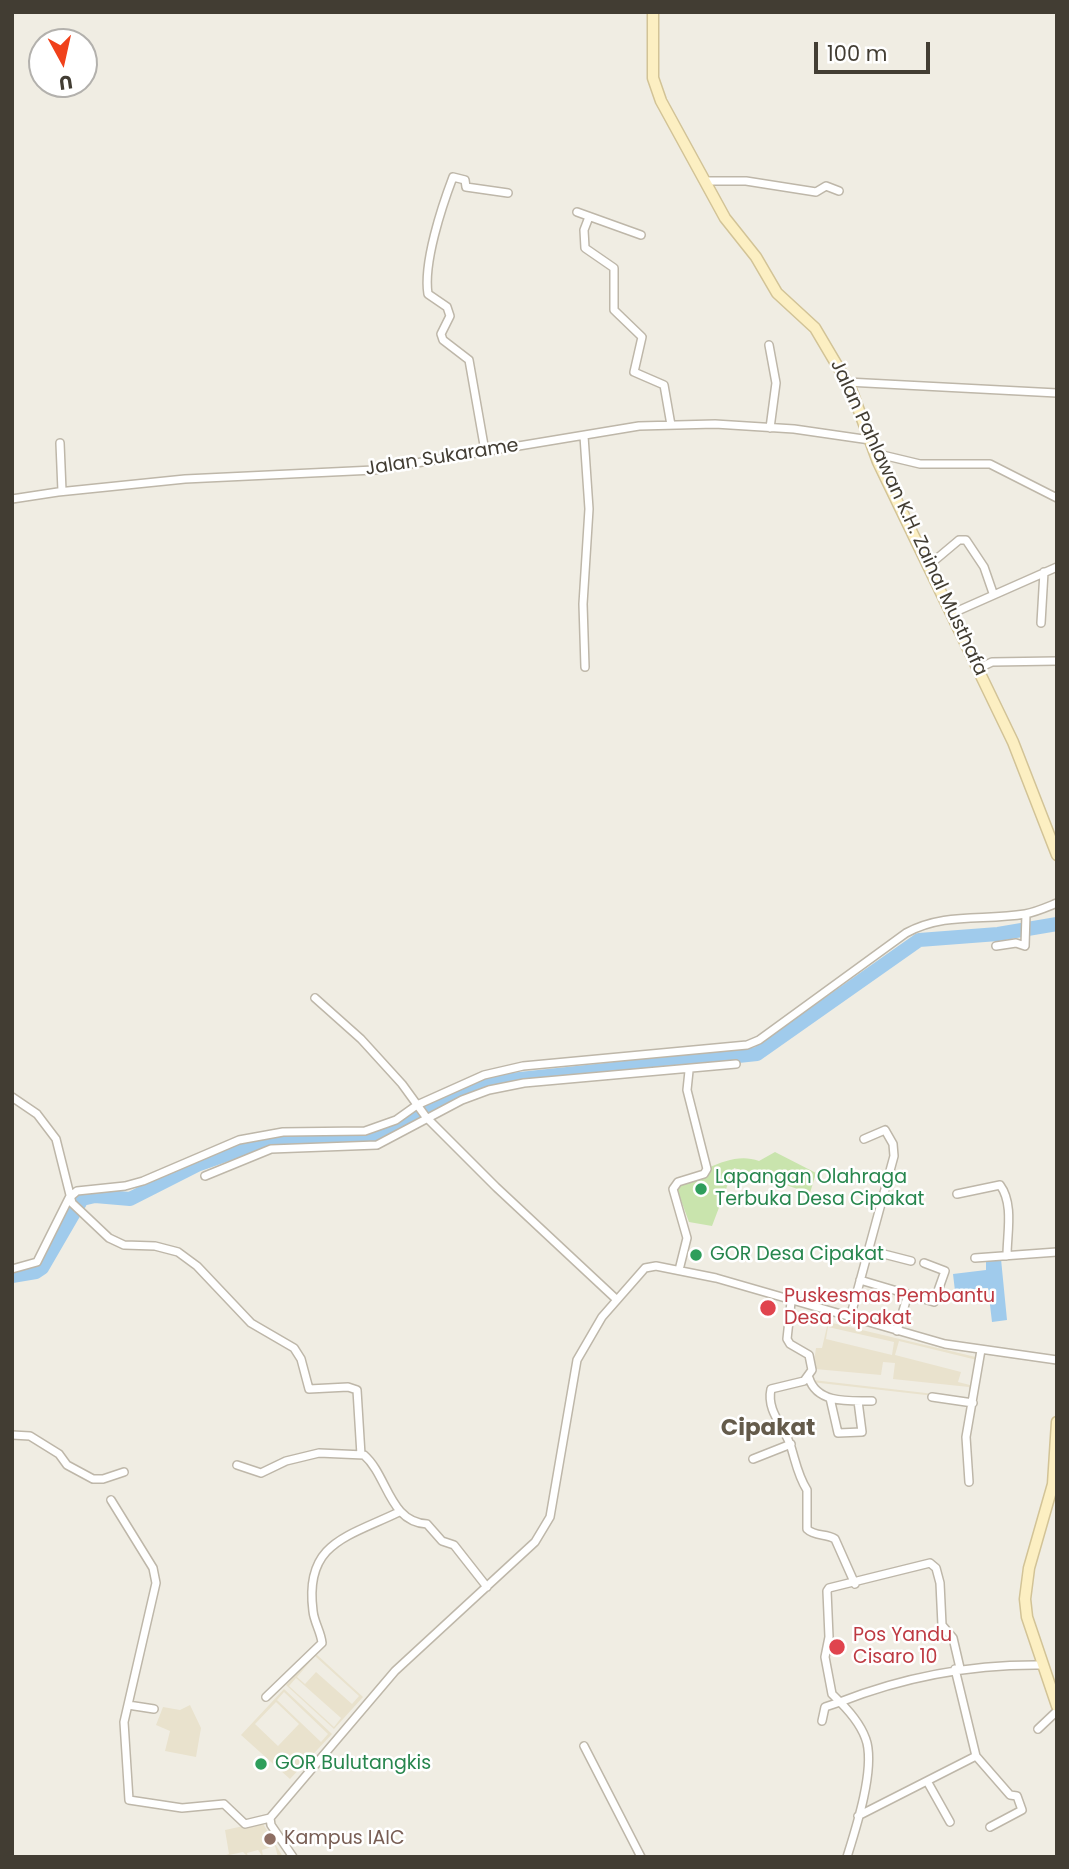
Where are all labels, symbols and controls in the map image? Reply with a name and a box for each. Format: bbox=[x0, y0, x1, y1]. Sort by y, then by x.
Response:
north arrow bbox=[28, 28, 98, 98]
scale bar bbox=[817, 28, 932, 72]
text: 100 m bbox=[827, 39, 887, 68]
text: U bbox=[57, 68, 74, 97]
street label: Jalan Pahlawan K.H. Zainal Musthafa bbox=[824, 356, 992, 680]
street label: Jalan Sukarame bbox=[364, 435, 520, 481]
place label: Lapangan Olahraga Terbuka Desa Cipakat bbox=[715, 1167, 924, 1211]
marker: Lapangan Olahraga Terbuka Desa Cipakat bbox=[693, 1181, 709, 1197]
place label: GOR Desa Cipakat bbox=[710, 1244, 884, 1266]
marker: GOR Desa Cipakat bbox=[688, 1247, 704, 1263]
place label: Puskesmas Pembantu Desa Cipakat bbox=[784, 1286, 995, 1330]
marker: Puskesmas Pembantu Desa Cipakat bbox=[758, 1298, 778, 1318]
district label: Cipakat bbox=[721, 1415, 815, 1443]
place label: Pos Yandu Cisaro 10 bbox=[853, 1625, 952, 1669]
marker: Pos Yandu Cisaro 10 bbox=[827, 1637, 847, 1657]
place label: GOR Bulutangkis bbox=[275, 1753, 431, 1775]
marker: GOR Bulutangkis bbox=[253, 1756, 269, 1772]
place label: Kampus IAIC bbox=[284, 1828, 405, 1850]
marker: Kampus IAIC bbox=[262, 1831, 278, 1847]

